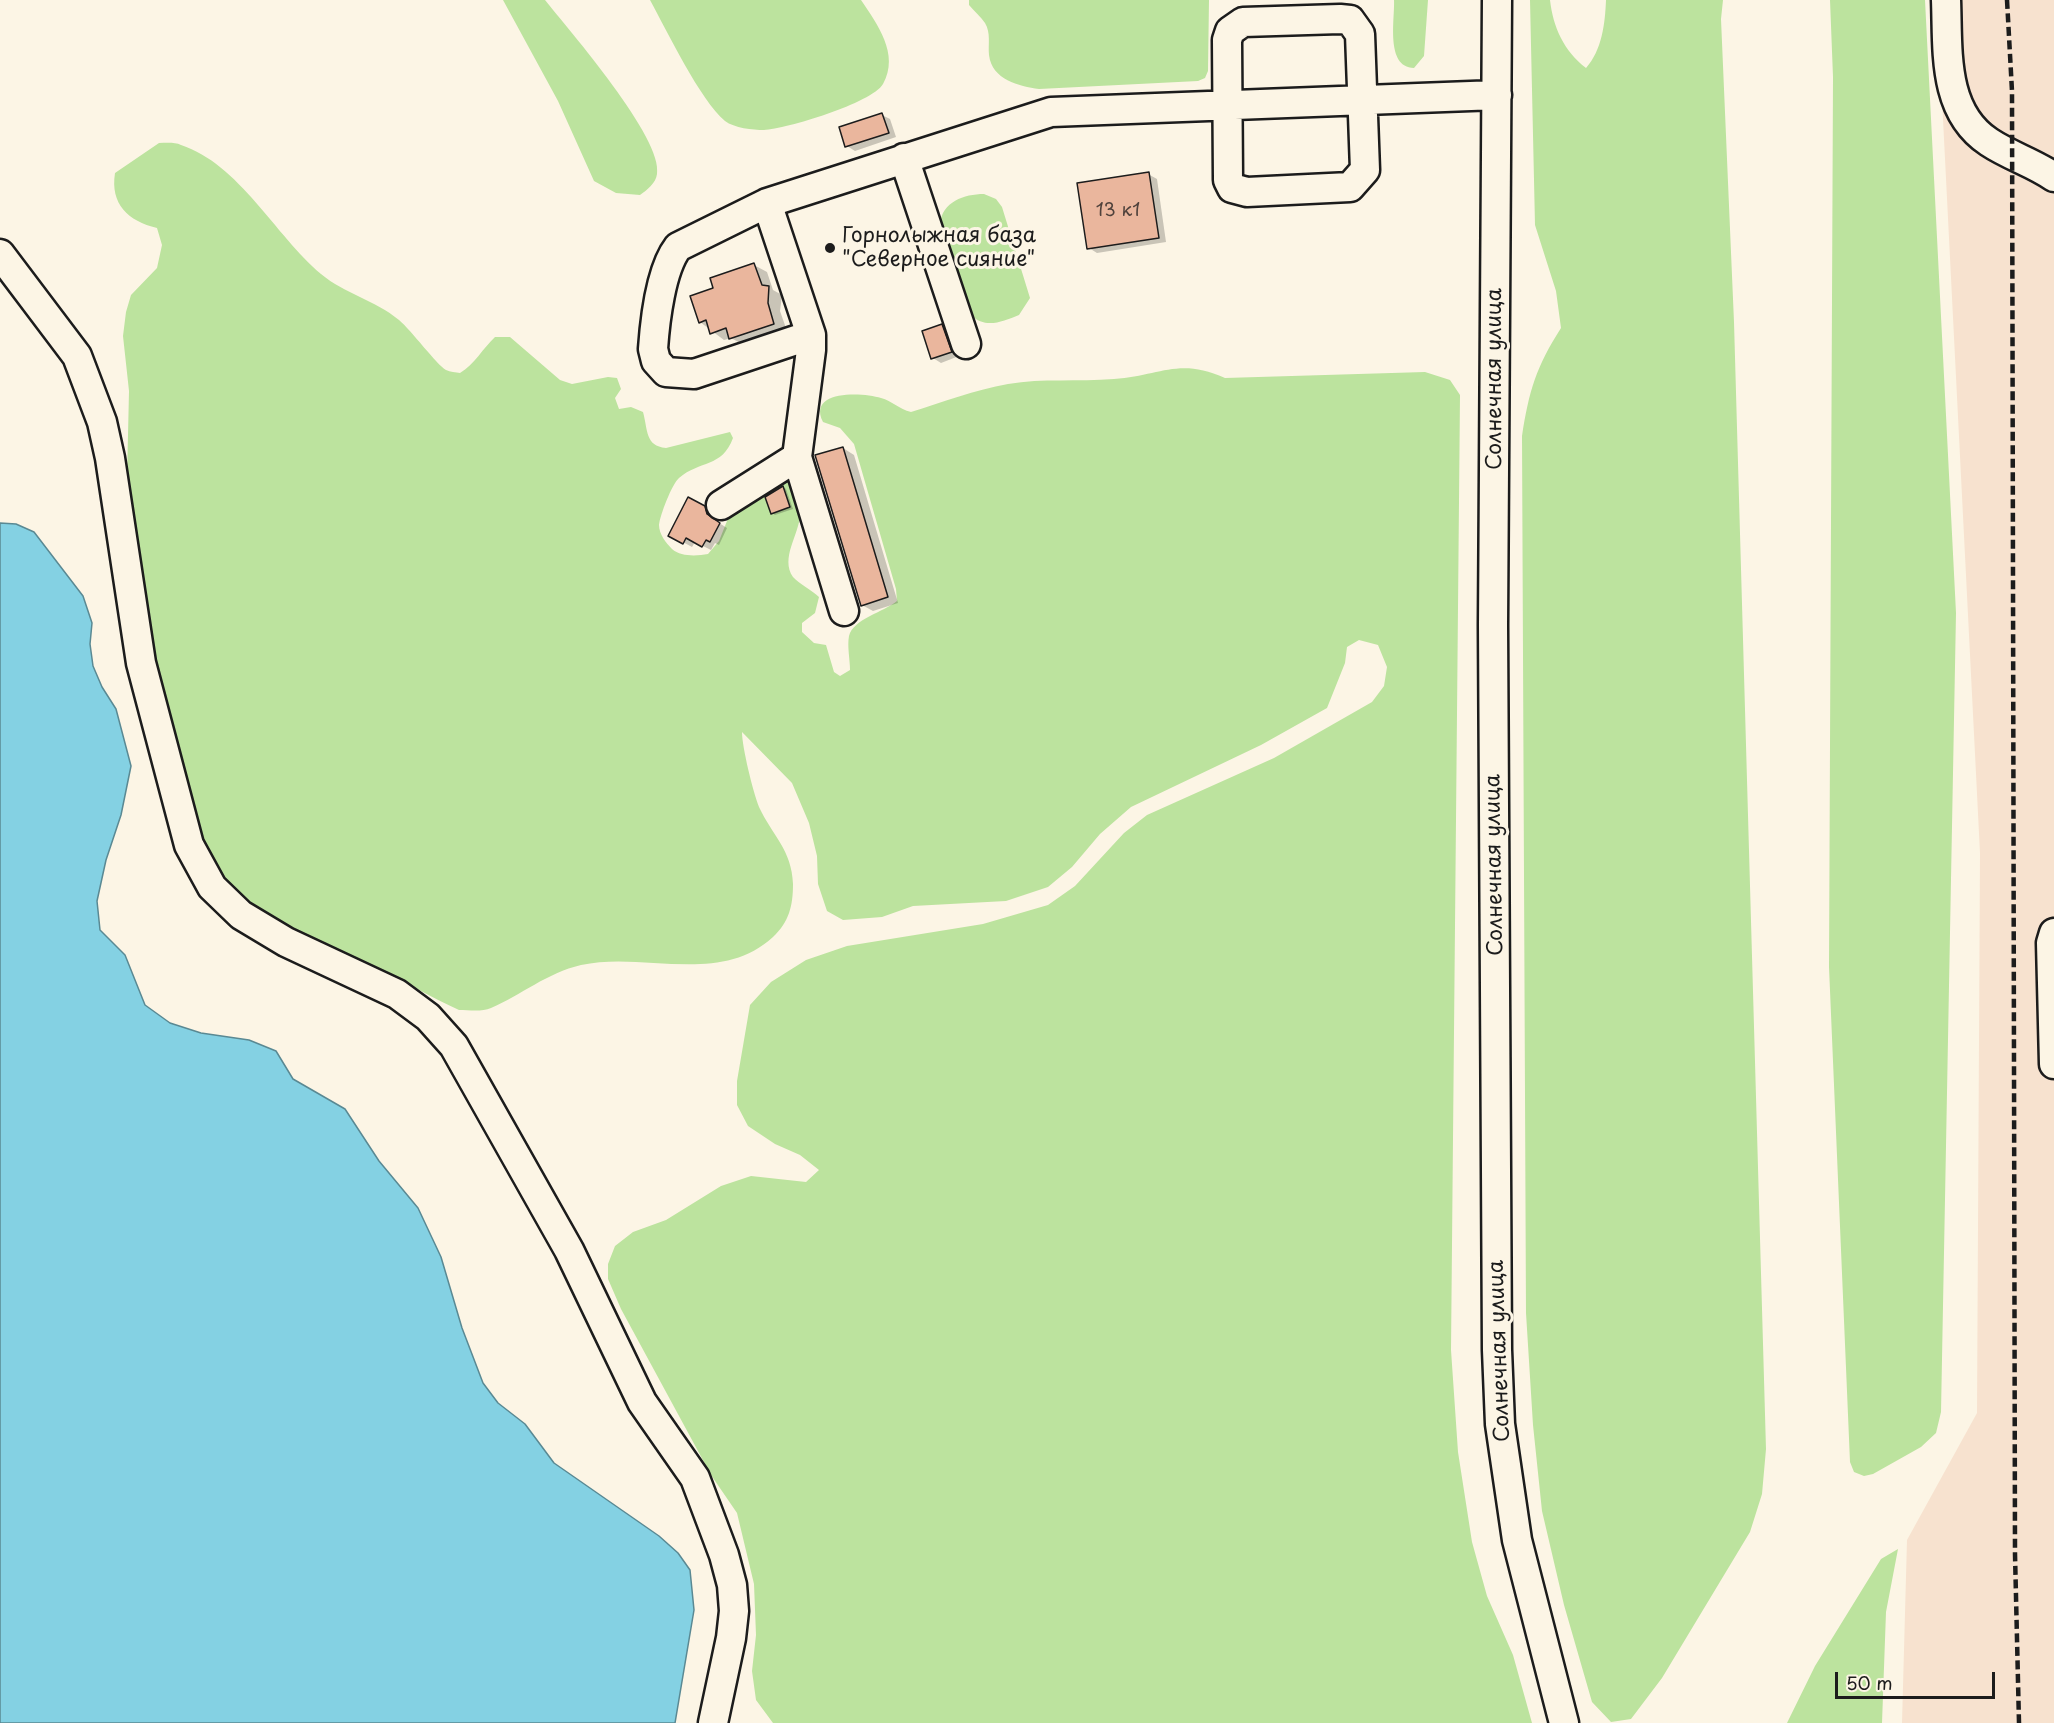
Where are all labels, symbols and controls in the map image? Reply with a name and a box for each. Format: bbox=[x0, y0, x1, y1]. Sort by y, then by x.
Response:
house number: 13 к1 bbox=[1096, 200, 1140, 222]
place label: Горнолыжная база "Северное сияние" bbox=[842, 223, 1036, 273]
marker: Горнолыжная база "Северное сияние" bbox=[823, 241, 837, 255]
street label: Солнечная улица bbox=[1482, 288, 1508, 470]
street label: Солнечная улица bbox=[1481, 774, 1509, 956]
street label: Солнечная улица bbox=[1484, 1260, 1516, 1442]
scale bar bbox=[1838, 1660, 1998, 1698]
text: 50 m bbox=[1846, 1669, 1893, 1696]

